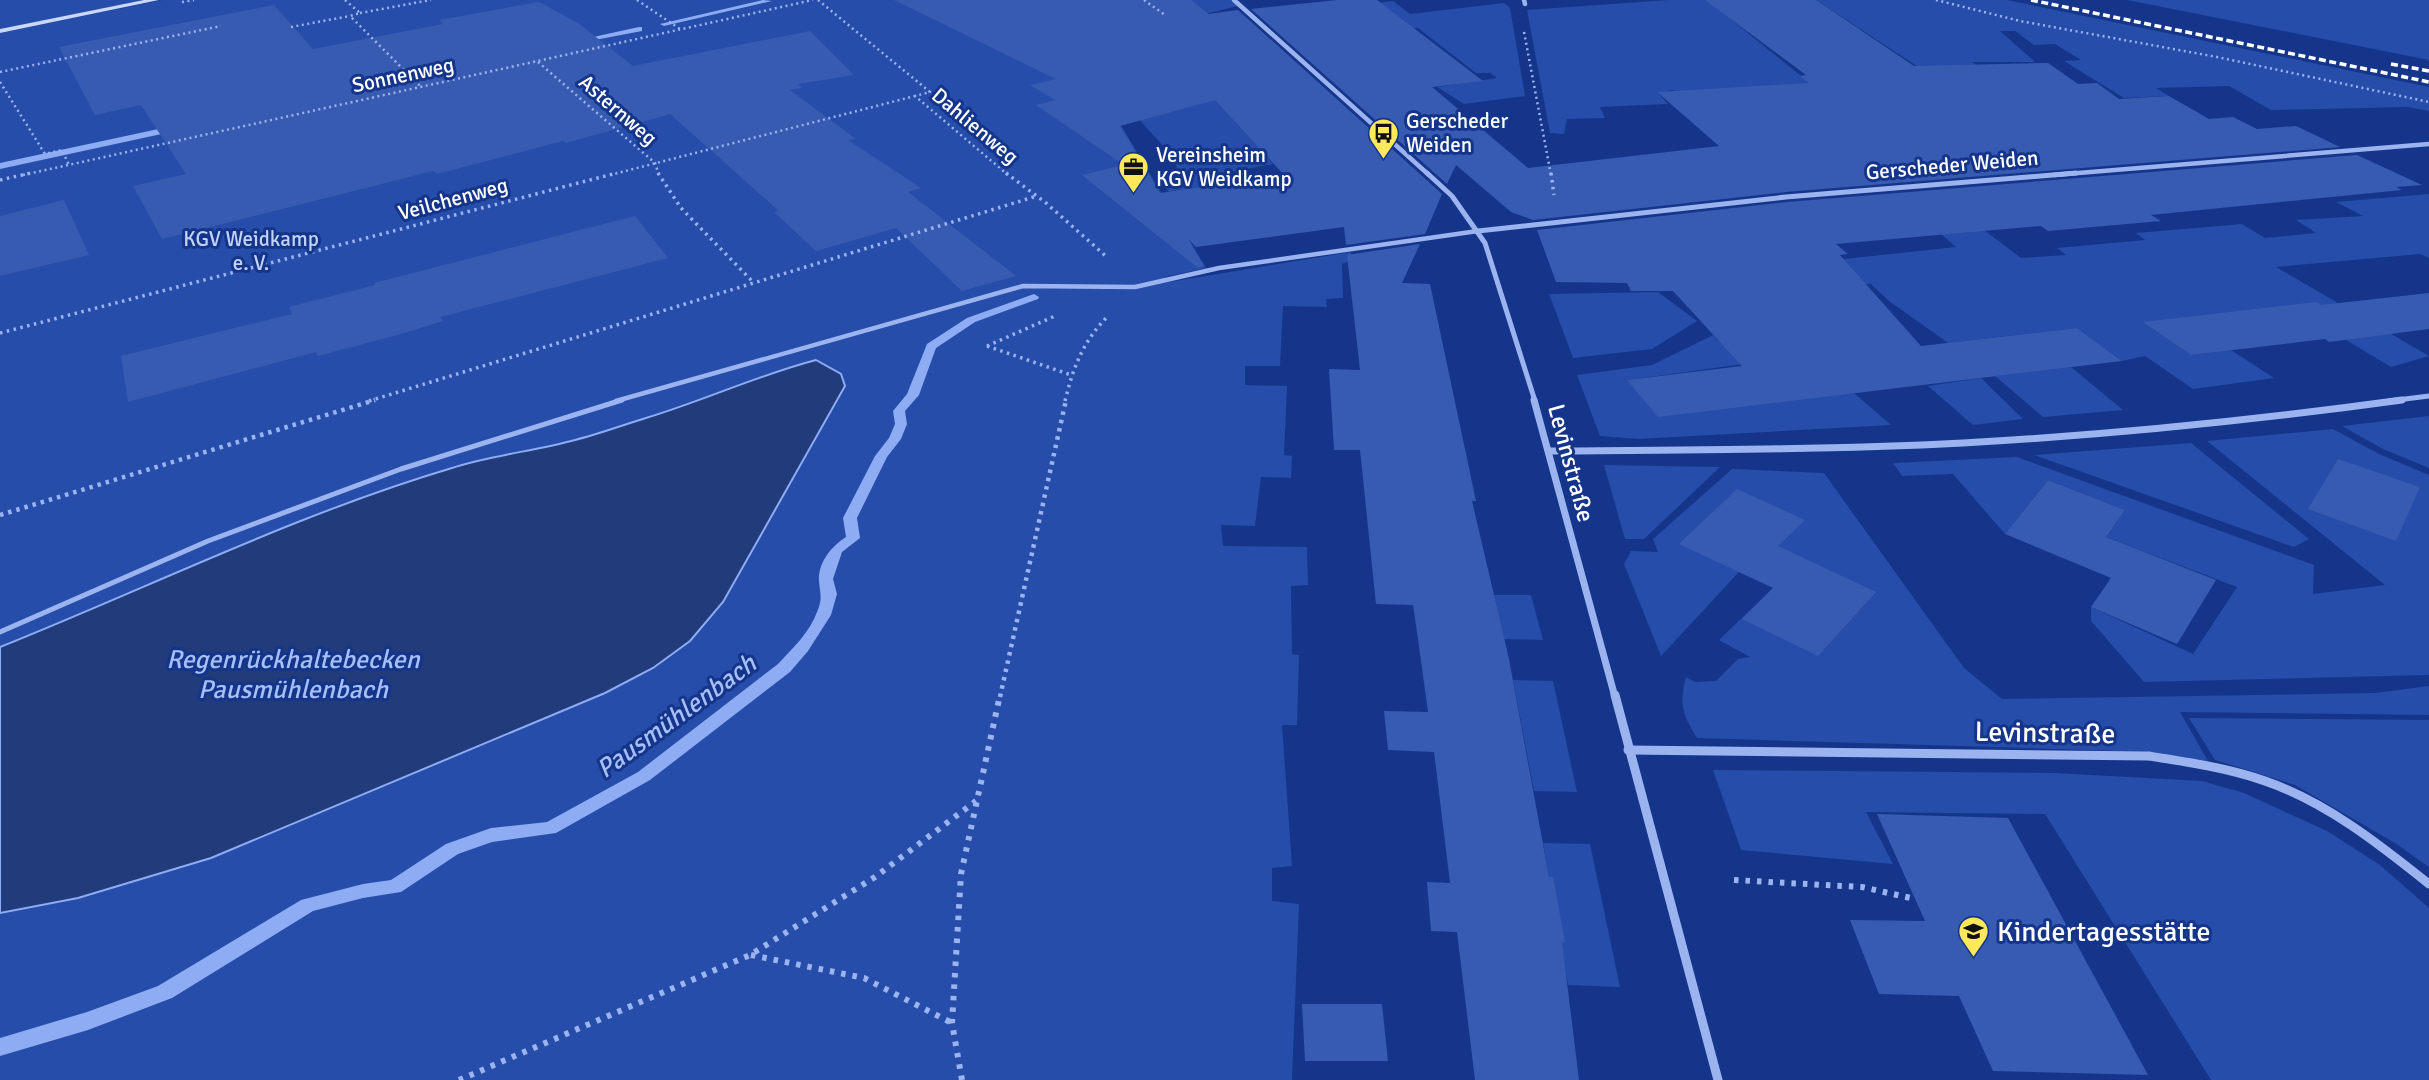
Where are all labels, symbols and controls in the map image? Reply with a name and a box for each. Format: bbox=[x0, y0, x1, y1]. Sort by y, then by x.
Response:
street label: Sonnenweg bbox=[350, 52, 456, 98]
street label: Asternweg bbox=[574, 69, 662, 151]
street label: Dahlienweg bbox=[926, 82, 1024, 170]
place label: Gerscheder Weiden bbox=[1406, 108, 1508, 158]
bus stop icon: Gerscheder Weiden bbox=[1366, 116, 1400, 160]
place label: Vereinsheim KGV Weidkamp bbox=[1156, 142, 1292, 192]
street label: Gerscheder Weiden bbox=[1865, 145, 2039, 185]
office icon: Vereinsheim KGV Weidkamp bbox=[1116, 150, 1150, 194]
street label: Veilchenweg bbox=[395, 172, 511, 226]
park label: KGV Weidkamp e. V. bbox=[183, 226, 319, 276]
street label: Levinstraße bbox=[1541, 401, 1601, 525]
water label: Regenrückhaltebecken Pausmühlenbach bbox=[166, 644, 420, 706]
water label: Pausmühlenbach bbox=[590, 648, 763, 786]
street label: Levinstraße bbox=[1974, 715, 2116, 751]
school or university icon: Kindertagesstätte bbox=[1957, 914, 1991, 958]
place label: Kindertagesstätte bbox=[1997, 915, 2211, 949]

